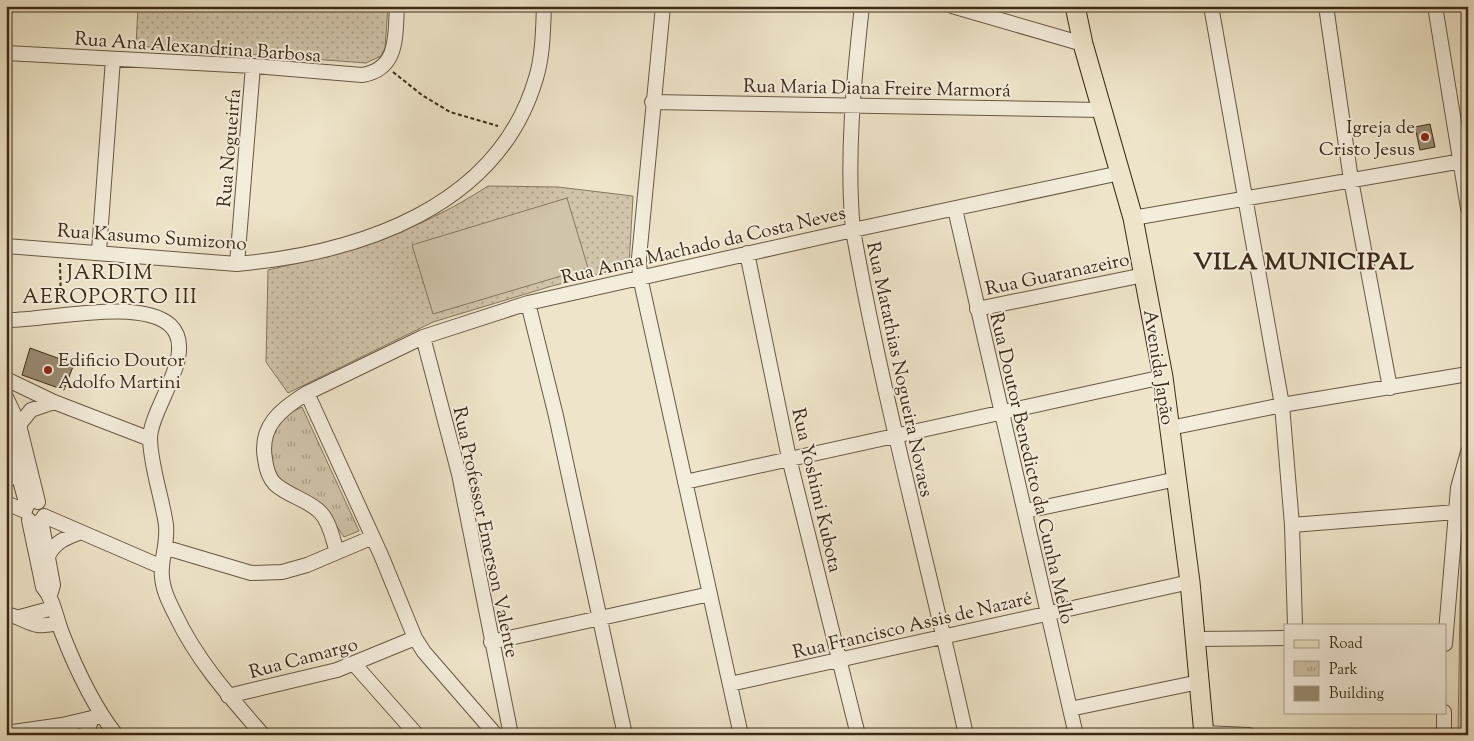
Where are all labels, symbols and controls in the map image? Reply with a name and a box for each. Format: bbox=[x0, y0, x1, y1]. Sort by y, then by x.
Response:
street label: Rua Ana Alexandrina Barbosa bbox=[74, 26, 322, 71]
street label: Rua Maria Diana Freire Marmorá bbox=[743, 74, 1011, 105]
street label: Rua Nogueirfa bbox=[212, 88, 249, 209]
place label: Igreja de Cristo Jesus bbox=[1319, 115, 1415, 164]
marker: Igreja de Cristo Jesus bbox=[1419, 131, 1431, 143]
street label: Rua Anna Machado da Costa Neves bbox=[559, 201, 849, 292]
street label: Rua Kasumo Sumizono bbox=[56, 218, 248, 259]
street label: Rua Matathias Nogueira Novaes bbox=[858, 239, 939, 500]
district label: VILA MUNICIPAL bbox=[1193, 246, 1415, 280]
street label: Rua Guaranazeiro bbox=[983, 247, 1132, 304]
district label: JARDIM AEROPORTO III bbox=[22, 259, 198, 313]
street label: Avenida Japão bbox=[1135, 308, 1180, 427]
street label: Rua Doutor Benedicto da Cunha Mello bbox=[982, 310, 1080, 627]
place label: Edificio Doutor Adolfo Martini bbox=[58, 348, 185, 397]
marker: Edificio Doutor Adolfo Martini bbox=[42, 364, 54, 376]
street label: Rua Professor Emerson Valente bbox=[445, 405, 524, 661]
street label: Rua Yoshimi Kubota bbox=[784, 406, 848, 576]
street label: Rua Francisco Assis de Nazaré bbox=[790, 586, 1035, 667]
legend bbox=[1284, 624, 1446, 714]
street label: Rua Camargo bbox=[246, 632, 361, 687]
text: Road bbox=[1329, 634, 1363, 655]
text: Park bbox=[1329, 660, 1358, 681]
text: Building bbox=[1329, 684, 1384, 705]

